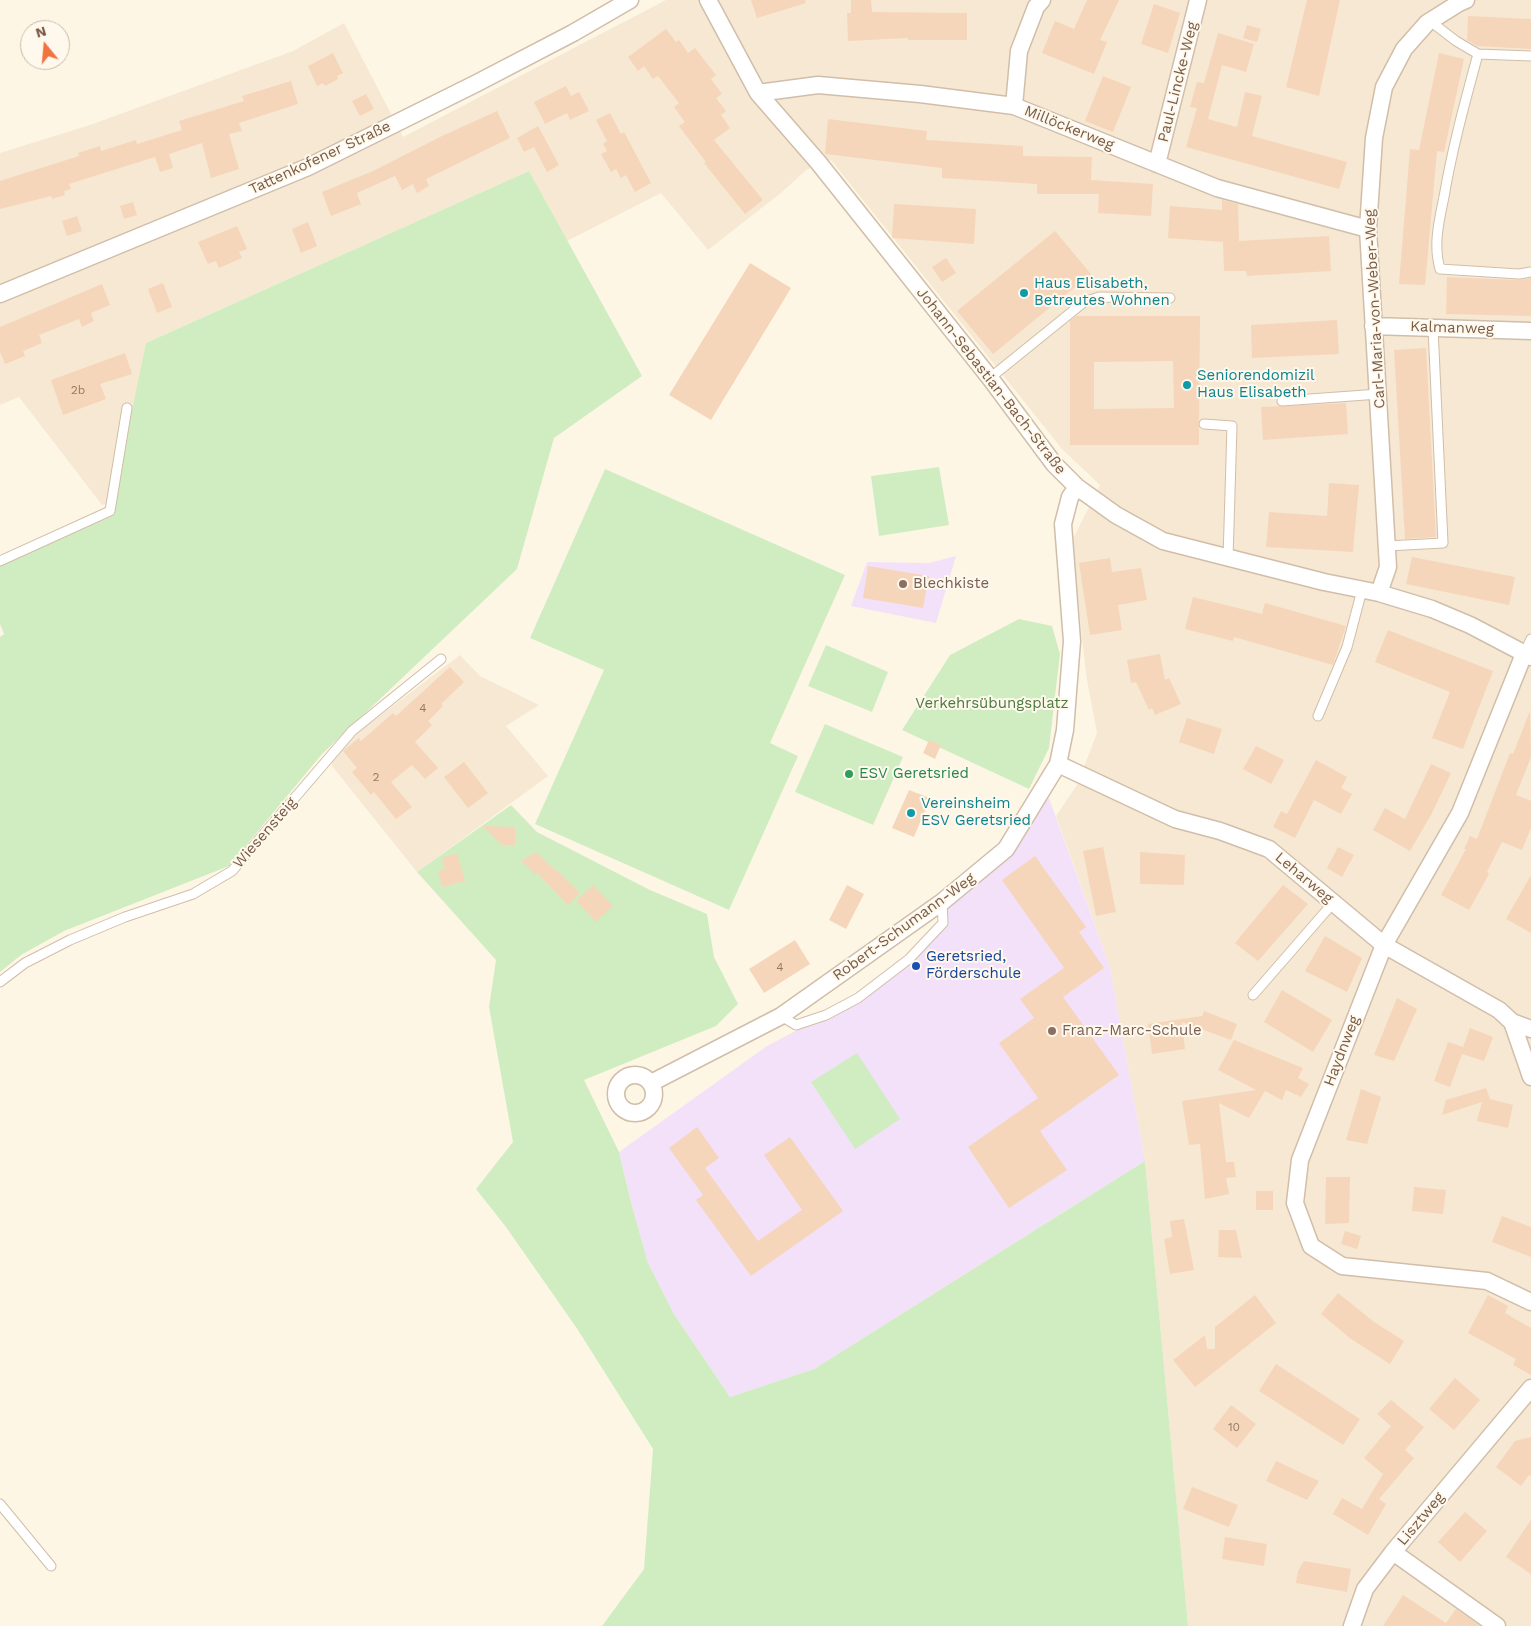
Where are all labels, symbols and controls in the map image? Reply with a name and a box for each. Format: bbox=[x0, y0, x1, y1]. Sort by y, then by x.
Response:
north arrow bbox=[20, 20, 70, 70]
street label: Paul-Lincke-Weg bbox=[1154, 20, 1202, 144]
text: N bbox=[34, 22, 48, 41]
street label: Millöckerweg bbox=[1021, 102, 1117, 154]
street label: Tattenkofener Straße bbox=[246, 117, 394, 199]
street label: Carl-Maria-von-Weber-Weg bbox=[1361, 209, 1389, 409]
place label: Haus Elisabeth, Betreutes Wohnen bbox=[1034, 275, 1170, 310]
street label: Johann-Sebastian-Bach-Straße bbox=[912, 284, 1070, 478]
marker: Haus Elisabeth, Betreutes Wohnen bbox=[1018, 287, 1030, 299]
street label: Kalmanweg bbox=[1410, 318, 1494, 338]
place label: Seniorendomizil Haus Elisabeth bbox=[1197, 367, 1315, 402]
marker: Seniorendomizil Haus Elisabeth bbox=[1181, 379, 1193, 391]
house number: 2b bbox=[71, 383, 85, 397]
place label: Blechkiste bbox=[913, 575, 989, 593]
marker: Blechkiste bbox=[897, 578, 909, 590]
park label: Verkehrsübungsplatz bbox=[915, 695, 1069, 713]
house number: 4 bbox=[419, 701, 427, 715]
place label: ESV Geretsried bbox=[859, 765, 969, 783]
marker: ESV Geretsried bbox=[843, 768, 855, 780]
house number: 2 bbox=[373, 770, 379, 784]
street label: Wiesensteig bbox=[229, 794, 301, 872]
place label: Vereinsheim ESV Geretsried bbox=[921, 795, 1031, 830]
marker: Vereinsheim ESV Geretsried bbox=[905, 807, 917, 819]
street label: Leharweg bbox=[1271, 849, 1337, 907]
street label: Robert-Schumann-Weg bbox=[829, 869, 979, 985]
place label: Geretsried, Förderschule bbox=[926, 948, 1021, 983]
house number: 4 bbox=[776, 960, 784, 974]
marker: Geretsried, Förderschule bbox=[910, 960, 922, 972]
street label: Haydnweg bbox=[1320, 1013, 1364, 1089]
place label: Franz-Marc-Schule bbox=[1062, 1022, 1202, 1040]
marker: Franz-Marc-Schule bbox=[1046, 1025, 1058, 1037]
house number: 10 bbox=[1228, 1420, 1240, 1434]
street label: Lisztweg bbox=[1394, 1489, 1448, 1549]

